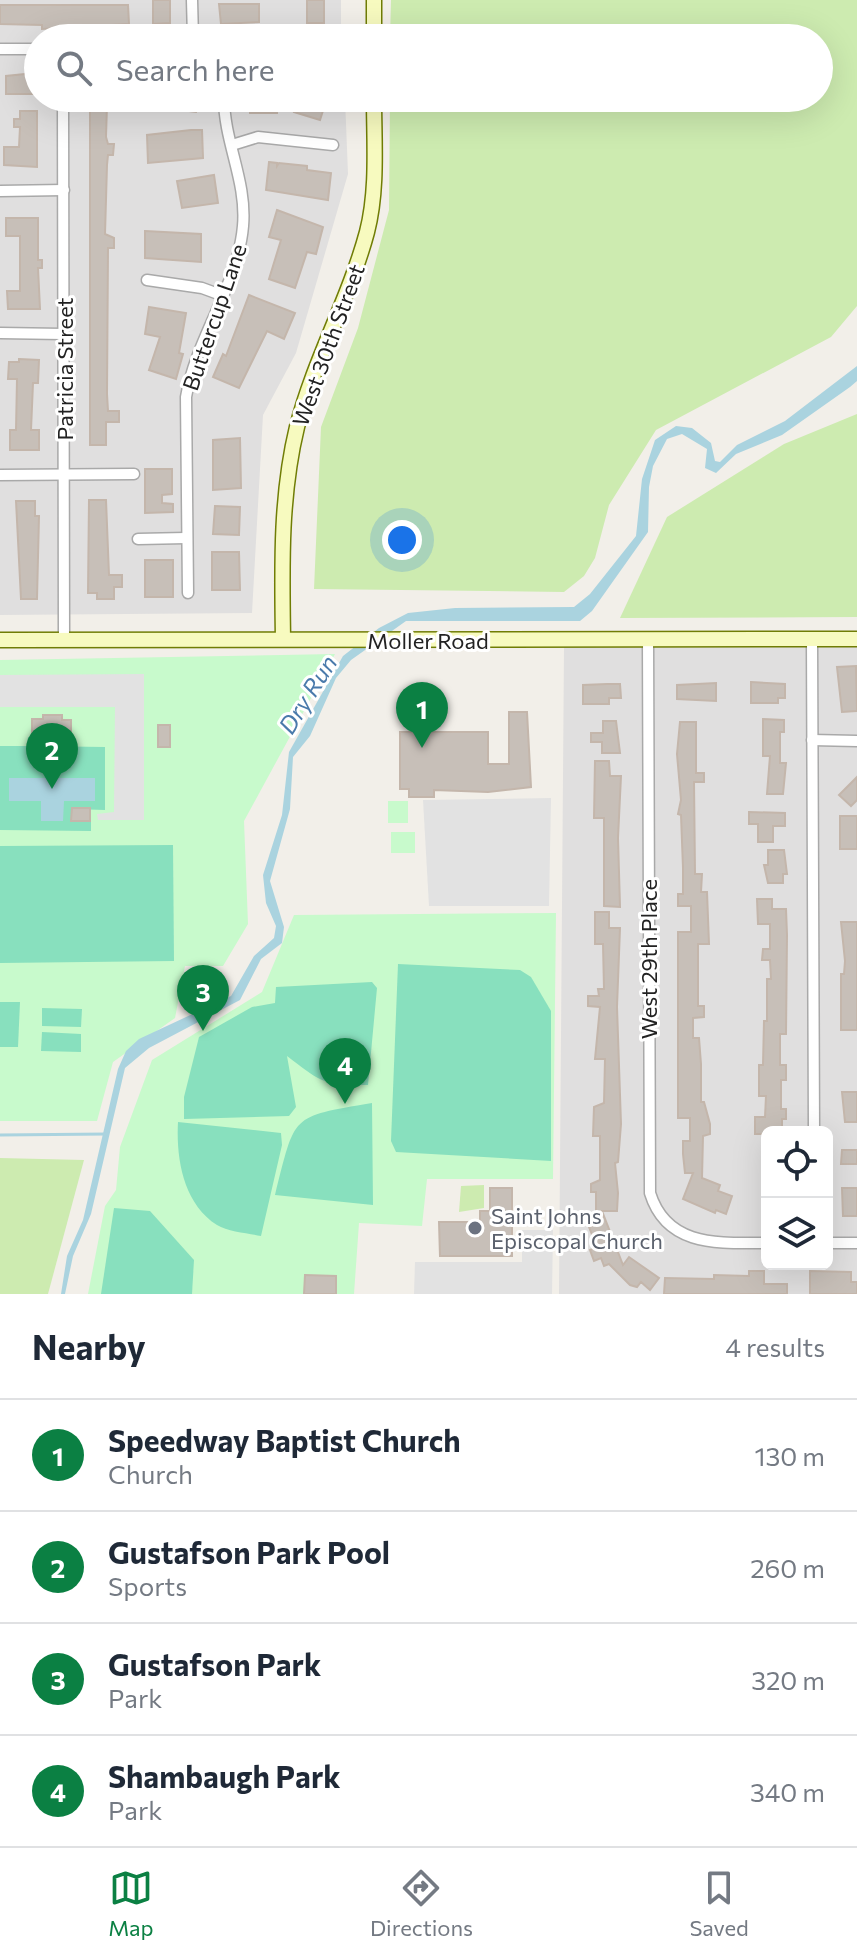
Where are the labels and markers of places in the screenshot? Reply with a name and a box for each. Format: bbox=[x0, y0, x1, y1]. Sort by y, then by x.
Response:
pin: 1 bbox=[396, 682, 448, 748]
pin: 2 bbox=[26, 723, 78, 789]
pin: 3 bbox=[177, 965, 229, 1031]
pin: 4 bbox=[319, 1038, 371, 1104]
place label: Saint Johns Episcopal Church bbox=[491, 1202, 663, 1254]
marker: Saint Johns Episcopal Church bbox=[466, 1219, 484, 1237]

